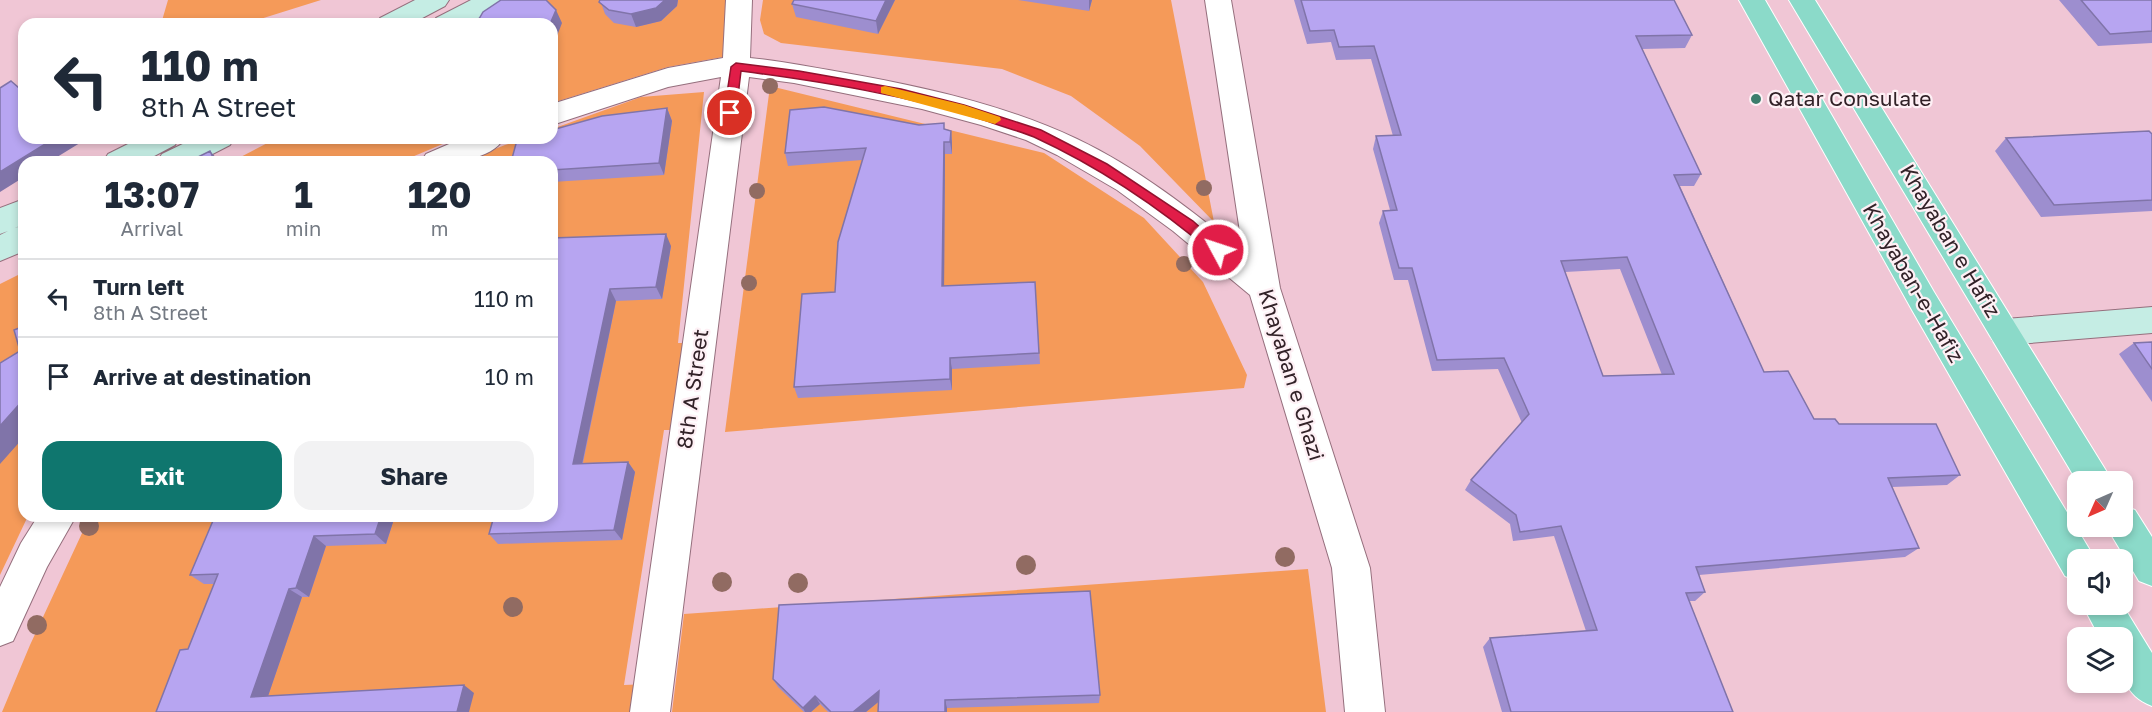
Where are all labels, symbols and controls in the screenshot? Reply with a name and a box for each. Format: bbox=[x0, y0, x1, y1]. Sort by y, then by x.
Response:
text: 110 m bbox=[141, 40, 259, 90]
icon: left bbox=[42, 42, 120, 120]
place label: Qatar Consulate bbox=[1768, 85, 1931, 111]
pin bbox=[704, 87, 755, 138]
text: 8th A Street bbox=[141, 91, 296, 123]
marker: Qatar Consulate bbox=[1749, 92, 1763, 106]
icon: arrive bbox=[713, 96, 746, 129]
street label: Khayaban e Hafiz bbox=[1895, 159, 2007, 322]
text: 13:07 bbox=[104, 173, 199, 216]
text: 1 bbox=[294, 173, 313, 216]
text: 120 bbox=[408, 173, 472, 216]
street label: Khayaban-e-Hafiz bbox=[1858, 198, 1970, 367]
text: Arrival bbox=[121, 216, 183, 240]
text: min bbox=[286, 216, 321, 240]
text: m bbox=[431, 216, 448, 240]
position arrow bbox=[1186, 218, 1250, 282]
text: Turn left bbox=[93, 273, 184, 300]
icon: left bbox=[42, 282, 75, 315]
text: 110 m bbox=[474, 285, 534, 312]
street label: Khayaban e Ghazi bbox=[1253, 286, 1330, 464]
text: 8th A Street bbox=[93, 300, 208, 324]
street label: 8th A Street bbox=[671, 327, 713, 451]
icon: arrive bbox=[42, 360, 75, 393]
text: Arrive at destination bbox=[93, 363, 311, 390]
text: 10 m bbox=[485, 363, 534, 390]
button: Exit bbox=[42, 441, 282, 510]
button: Share bbox=[294, 441, 534, 510]
north arrow bbox=[2067, 471, 2133, 537]
map controls bbox=[2067, 471, 2133, 693]
button: sound bbox=[2067, 549, 2133, 615]
button: layers bbox=[2067, 627, 2133, 693]

